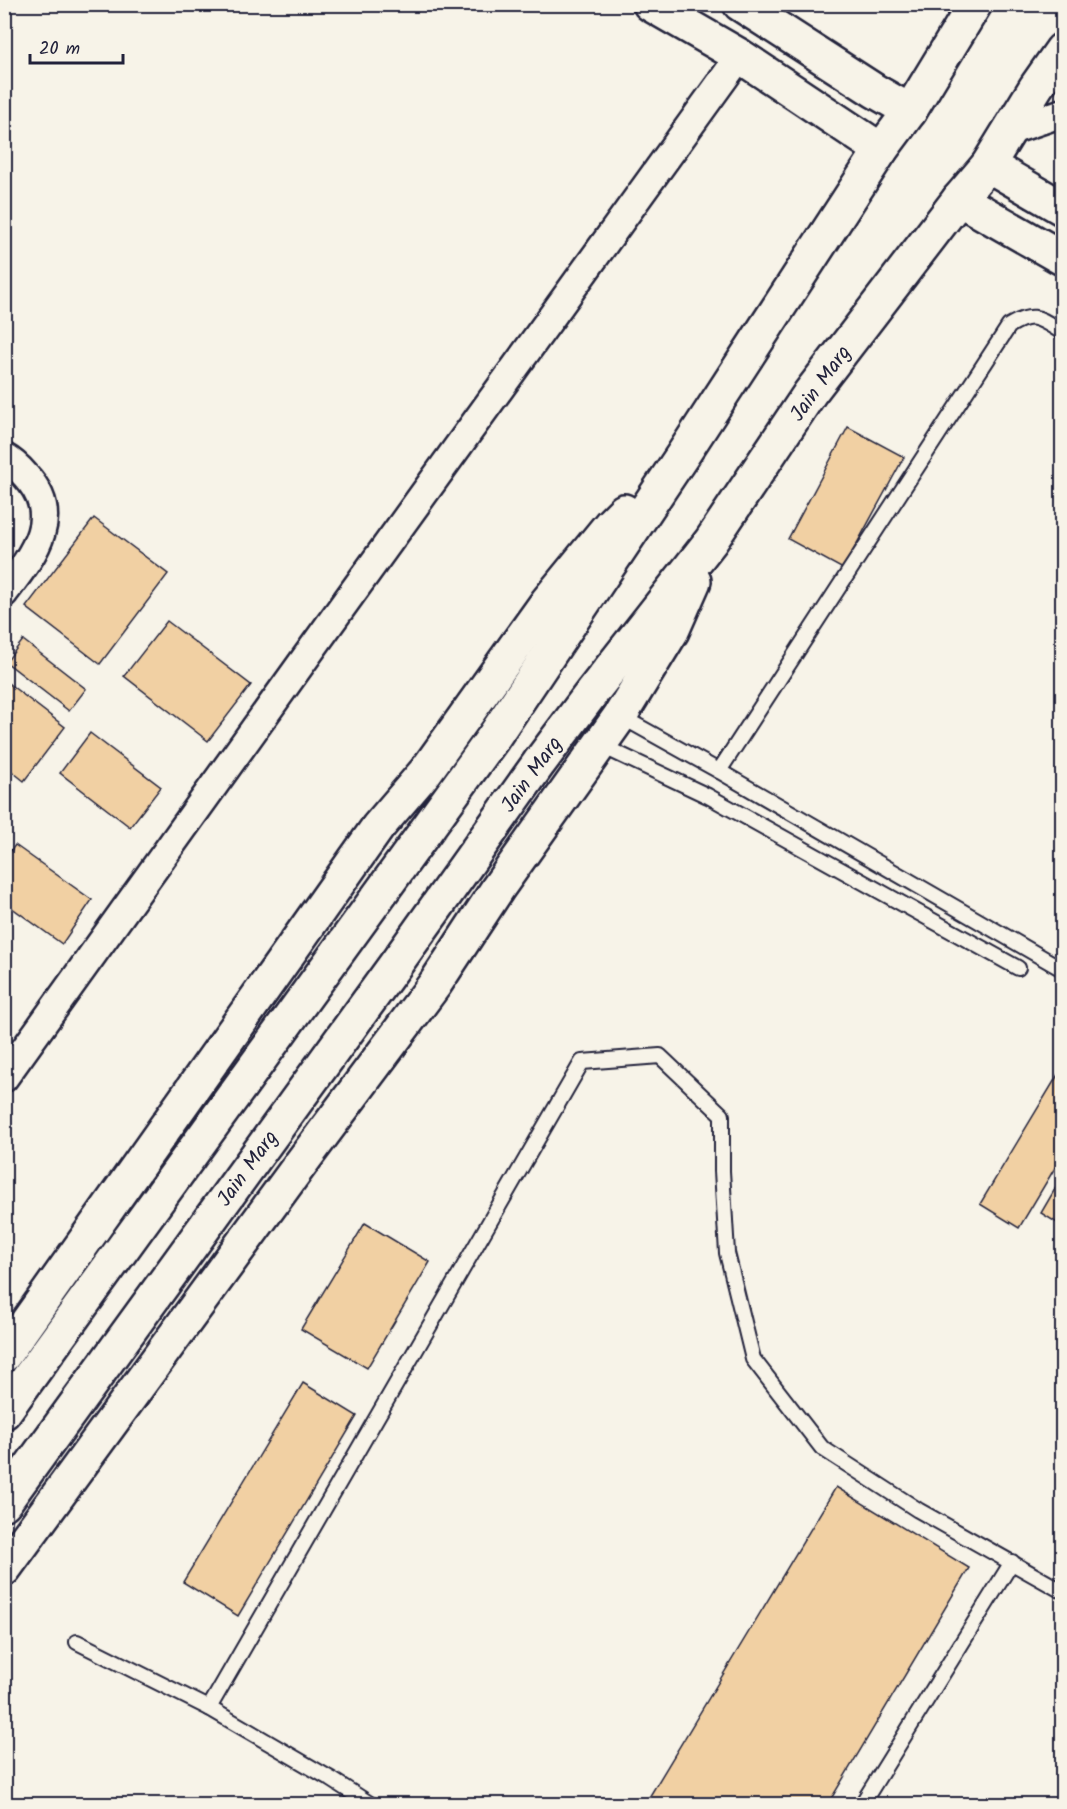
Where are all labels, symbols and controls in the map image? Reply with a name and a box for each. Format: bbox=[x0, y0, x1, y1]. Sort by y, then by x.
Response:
scale bar bbox=[30, 27, 123, 65]
text: 20 m bbox=[39, 35, 80, 64]
street label: Jain Marg bbox=[782, 339, 860, 429]
street label: Jain Marg bbox=[493, 730, 571, 820]
street label: Jain Marg bbox=[209, 1124, 287, 1214]

